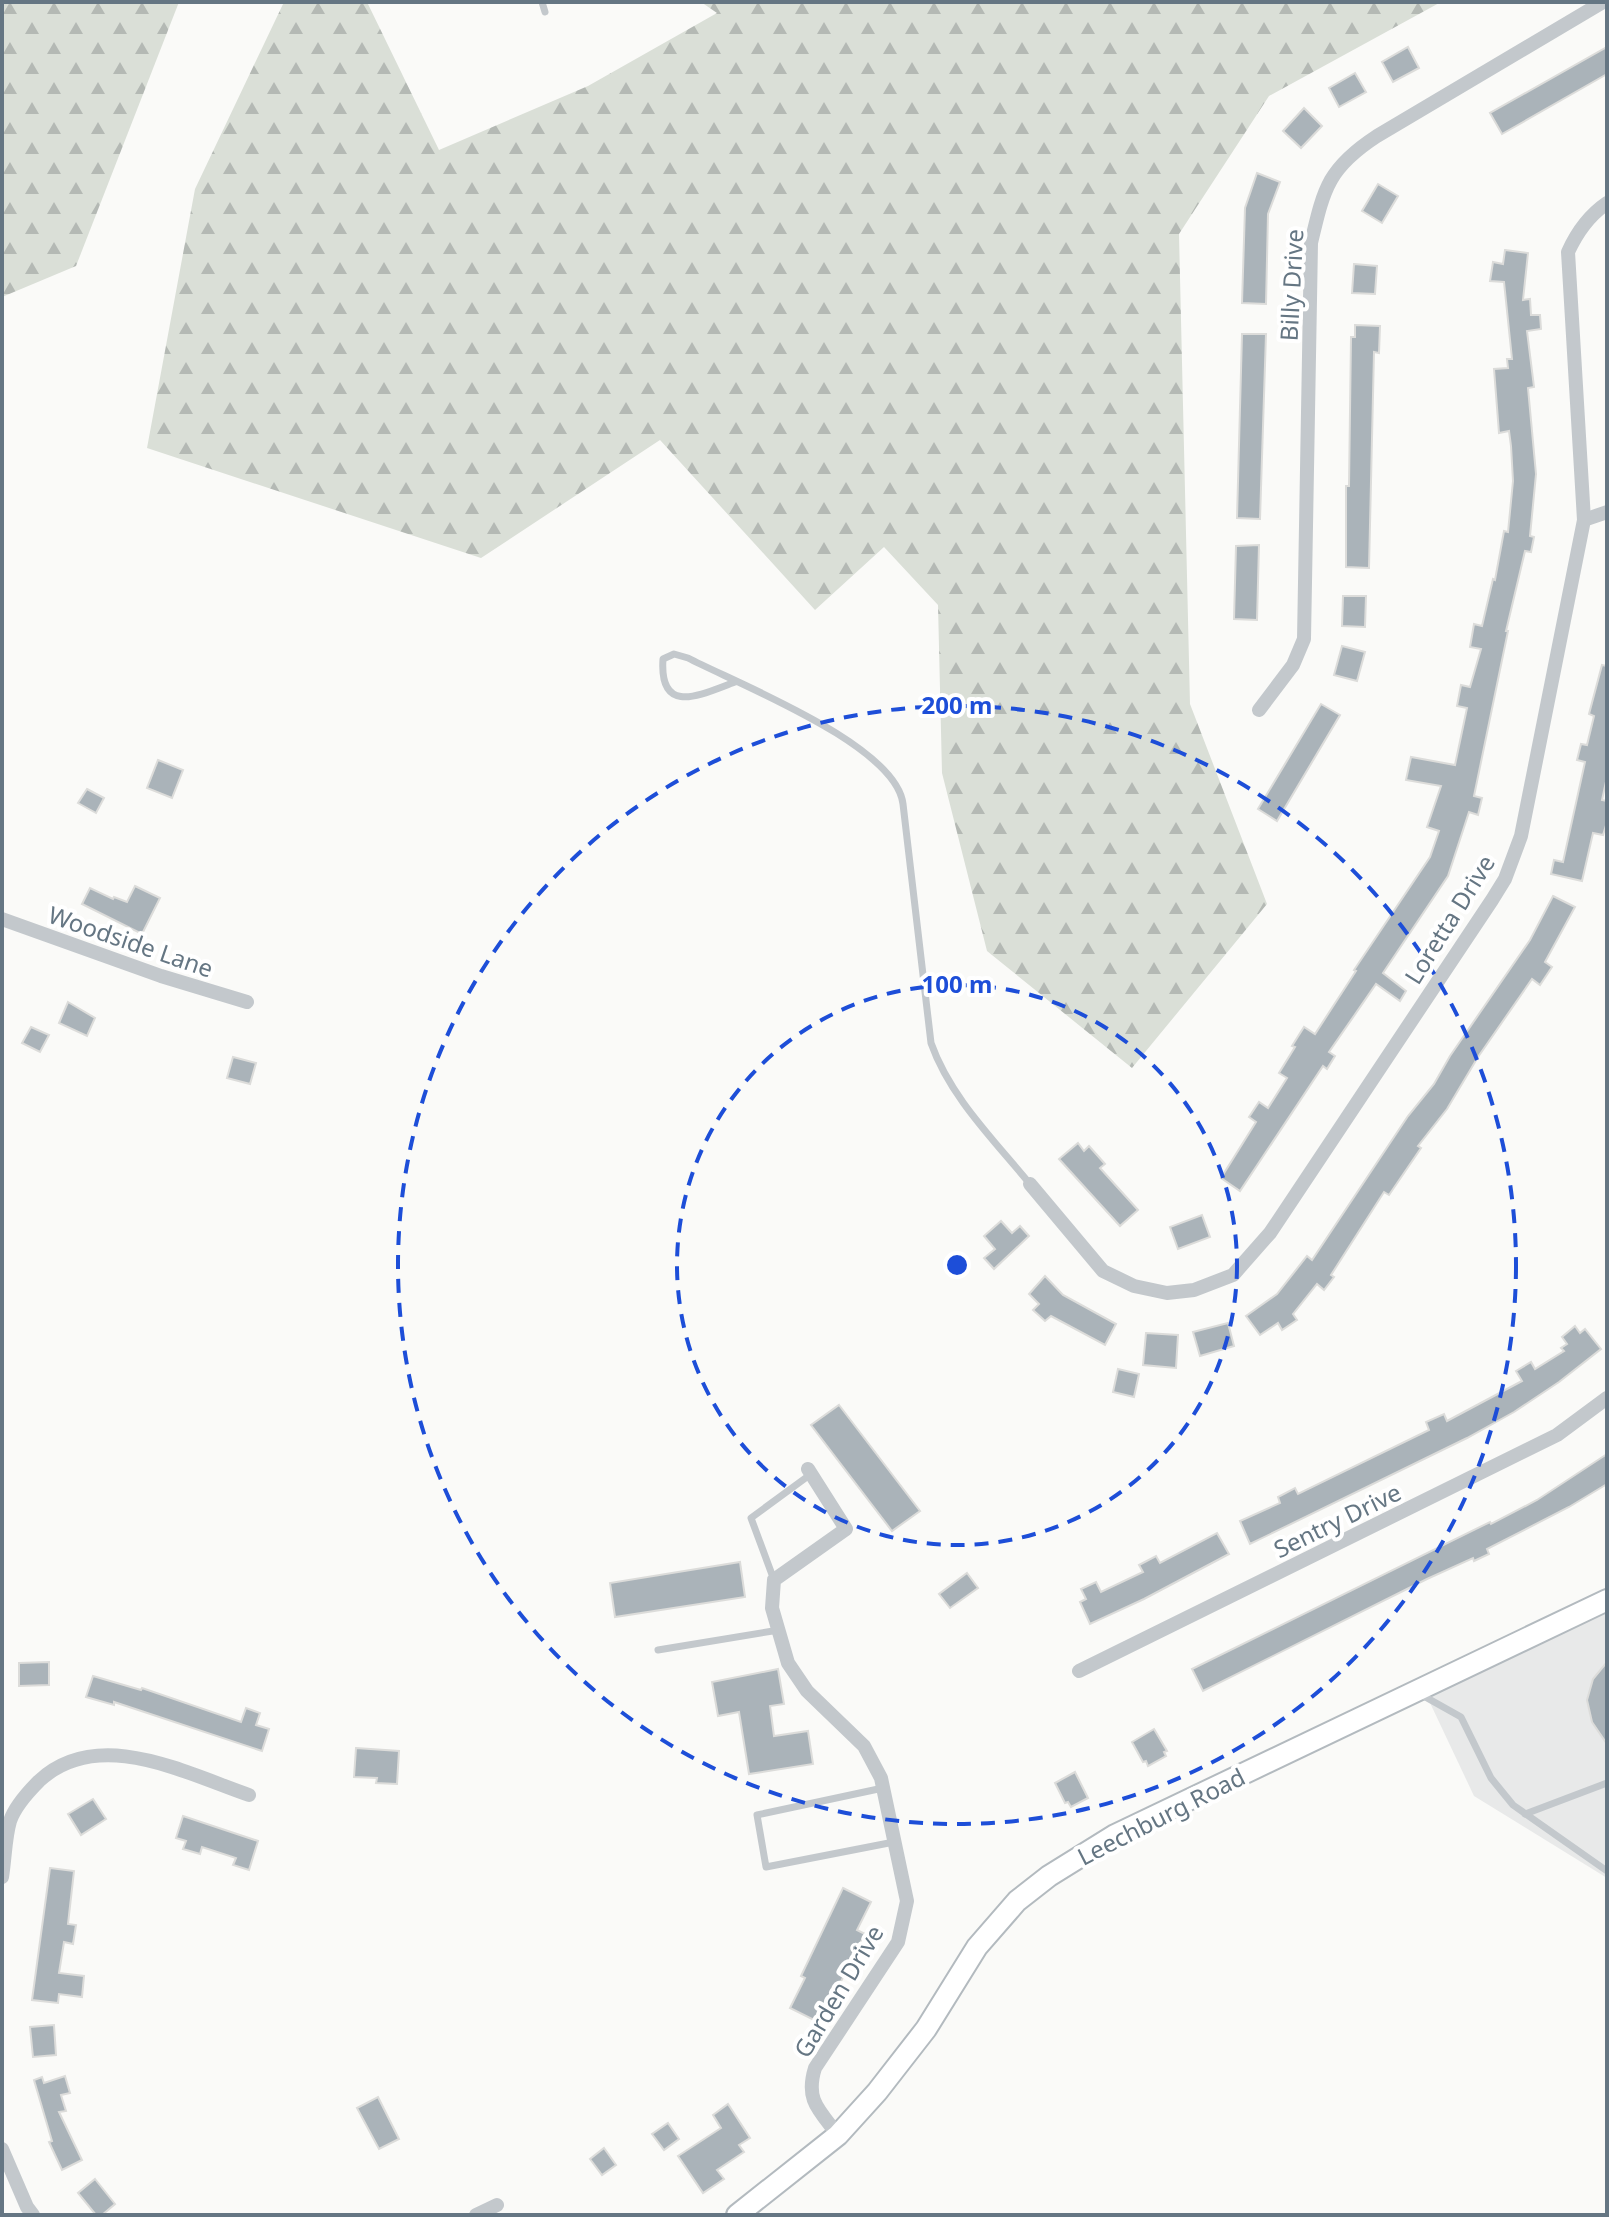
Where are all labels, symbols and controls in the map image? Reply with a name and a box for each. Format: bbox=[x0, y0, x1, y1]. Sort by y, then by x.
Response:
street label: Billy Drive bbox=[1272, 228, 1310, 342]
text: 200 m bbox=[922, 688, 992, 721]
street label: Loretta Drive bbox=[1396, 848, 1502, 990]
street label: Woodside Lane bbox=[44, 897, 218, 985]
text: 100 m bbox=[922, 967, 992, 1000]
centre of rings bbox=[943, 1251, 971, 1279]
street label: Sentry Drive bbox=[1268, 1475, 1406, 1565]
street label: Leechburg Road bbox=[1072, 1760, 1250, 1872]
street label: Garden Drive bbox=[785, 1919, 891, 2063]

